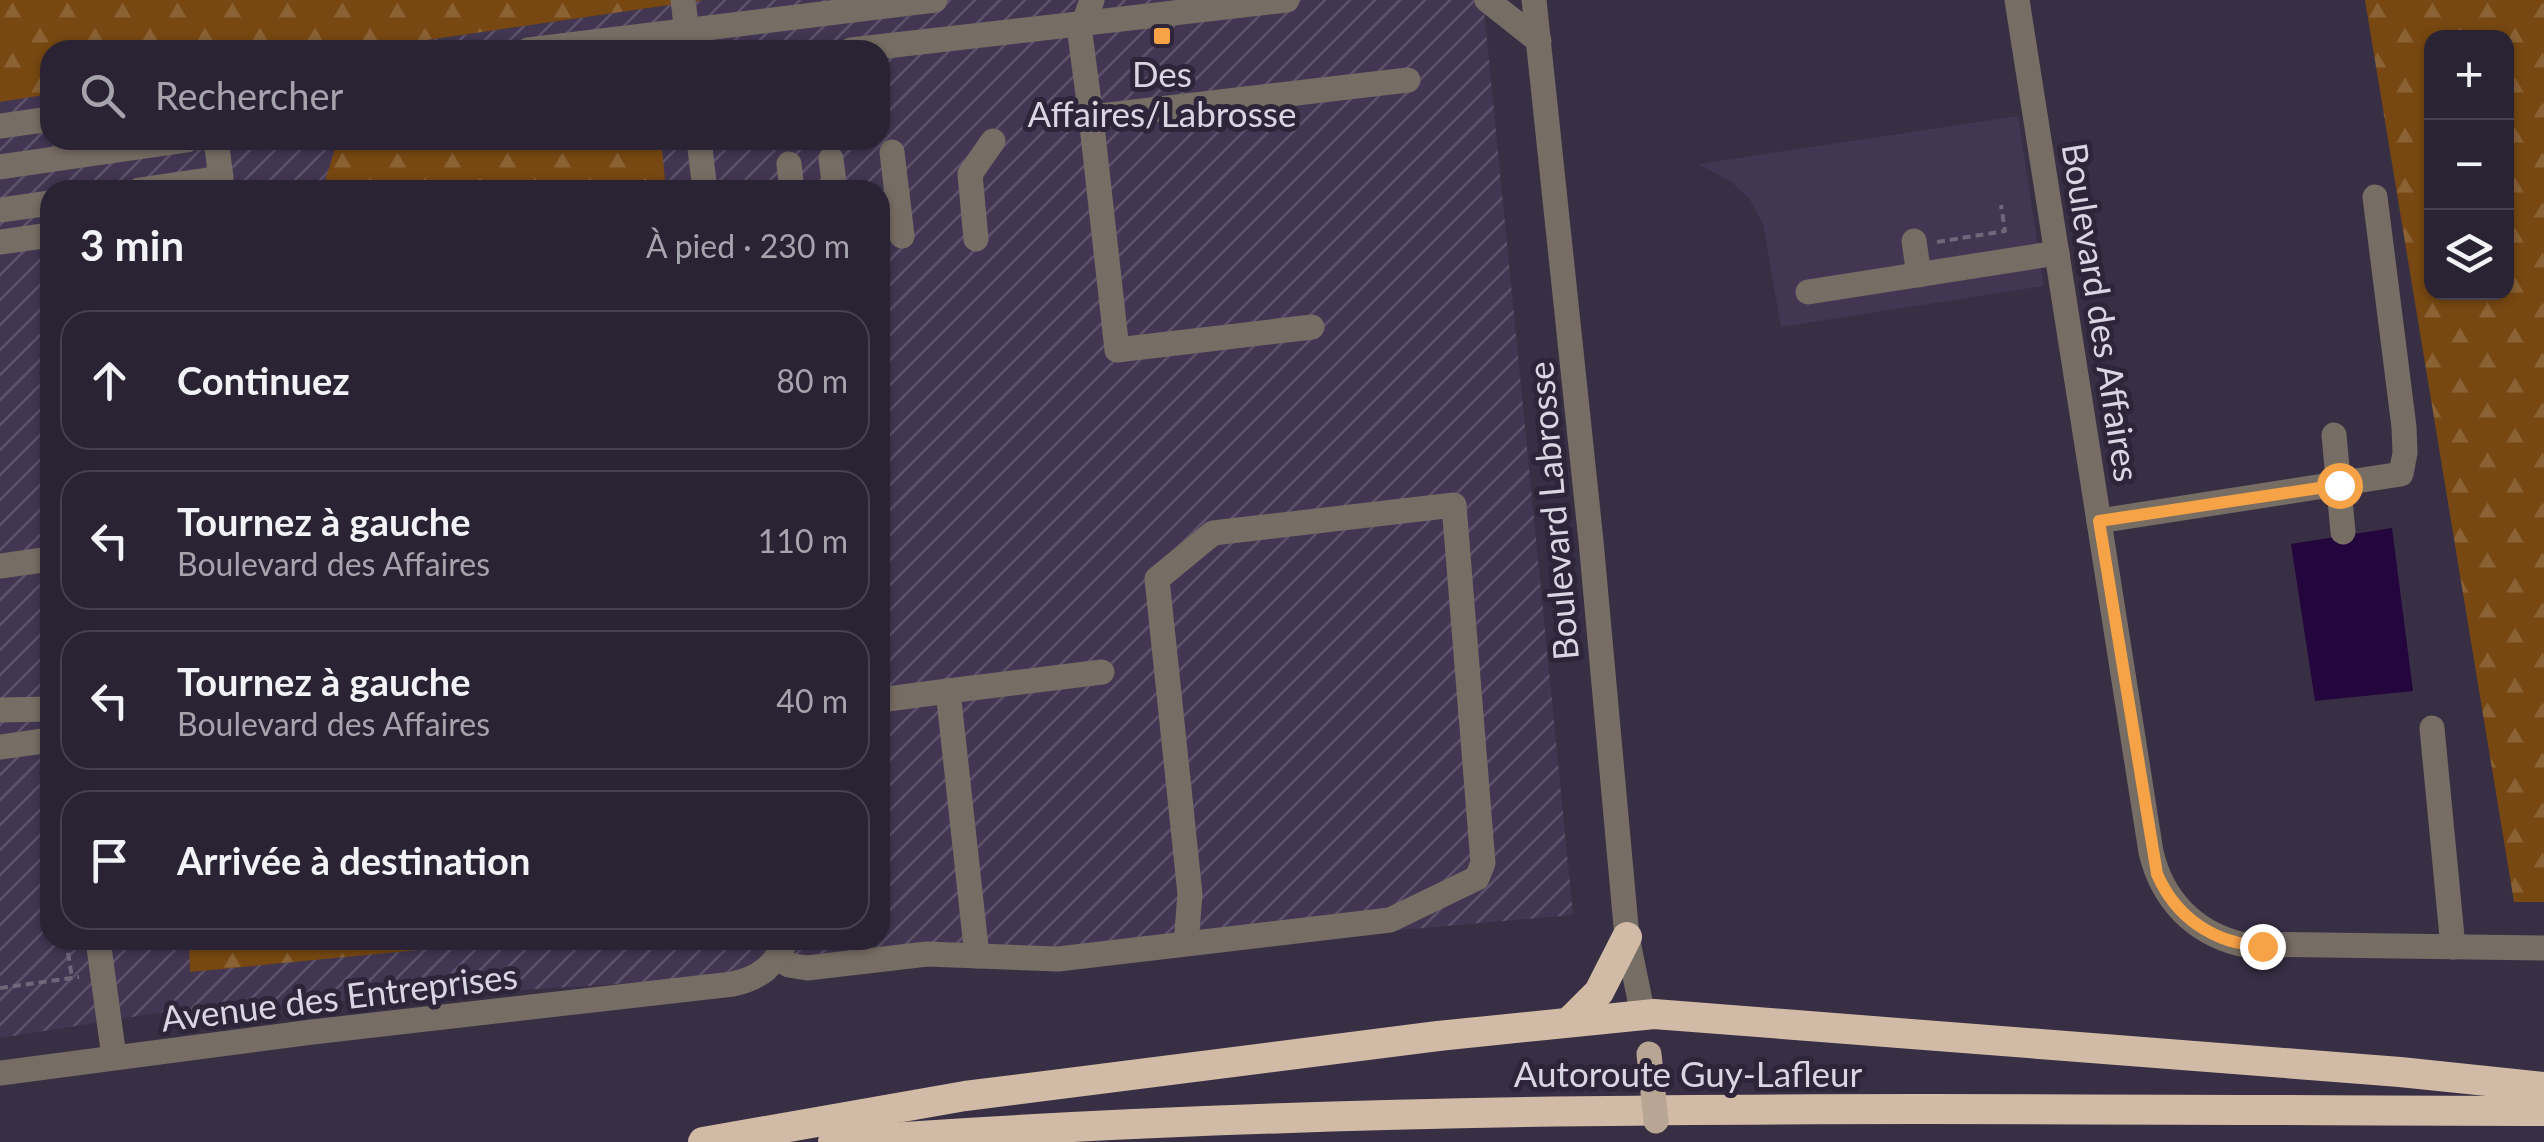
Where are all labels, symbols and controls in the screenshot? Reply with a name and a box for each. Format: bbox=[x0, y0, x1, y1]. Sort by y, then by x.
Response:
marker: Des Affaires/Labrosse bbox=[1151, 25, 1173, 47]
map controls bbox=[2424, 30, 2514, 300]
button: + bbox=[2424, 30, 2514, 120]
search box bbox=[40, 40, 890, 150]
place label: Des Affaires/Labrosse bbox=[1027, 52, 1297, 134]
icon: search bbox=[75, 68, 130, 123]
text: Rechercher bbox=[155, 72, 343, 118]
button: − bbox=[2424, 120, 2514, 210]
street label: Boulevard des Affaires bbox=[2054, 140, 2150, 484]
button: layers bbox=[2424, 210, 2514, 300]
text: 3 min bbox=[80, 220, 184, 270]
text: À pied · 230 m bbox=[646, 226, 850, 265]
icon: ahead bbox=[82, 353, 137, 408]
text: Continuez bbox=[177, 357, 350, 403]
street label: Boulevard Labrosse bbox=[1518, 360, 1586, 662]
text: 80 m bbox=[776, 361, 848, 400]
route start bbox=[2317, 463, 2363, 509]
text: Tournez à gauche bbox=[177, 498, 470, 544]
icon: left bbox=[82, 513, 137, 568]
text: 110 m bbox=[758, 521, 848, 560]
text: Boulevard des Affaires bbox=[177, 544, 490, 583]
text: Tournez à gauche bbox=[177, 658, 470, 704]
icon: left bbox=[82, 673, 137, 728]
text: 40 m bbox=[776, 681, 848, 720]
text: Boulevard des Affaires bbox=[177, 704, 490, 743]
icon: arrive bbox=[82, 833, 137, 888]
text: Arrivée à destination bbox=[177, 837, 530, 883]
route end bbox=[2240, 924, 2286, 970]
street label: Avenue des Entreprises bbox=[158, 953, 520, 1039]
street label: Autoroute Guy-Lafleur bbox=[1514, 1052, 1863, 1094]

